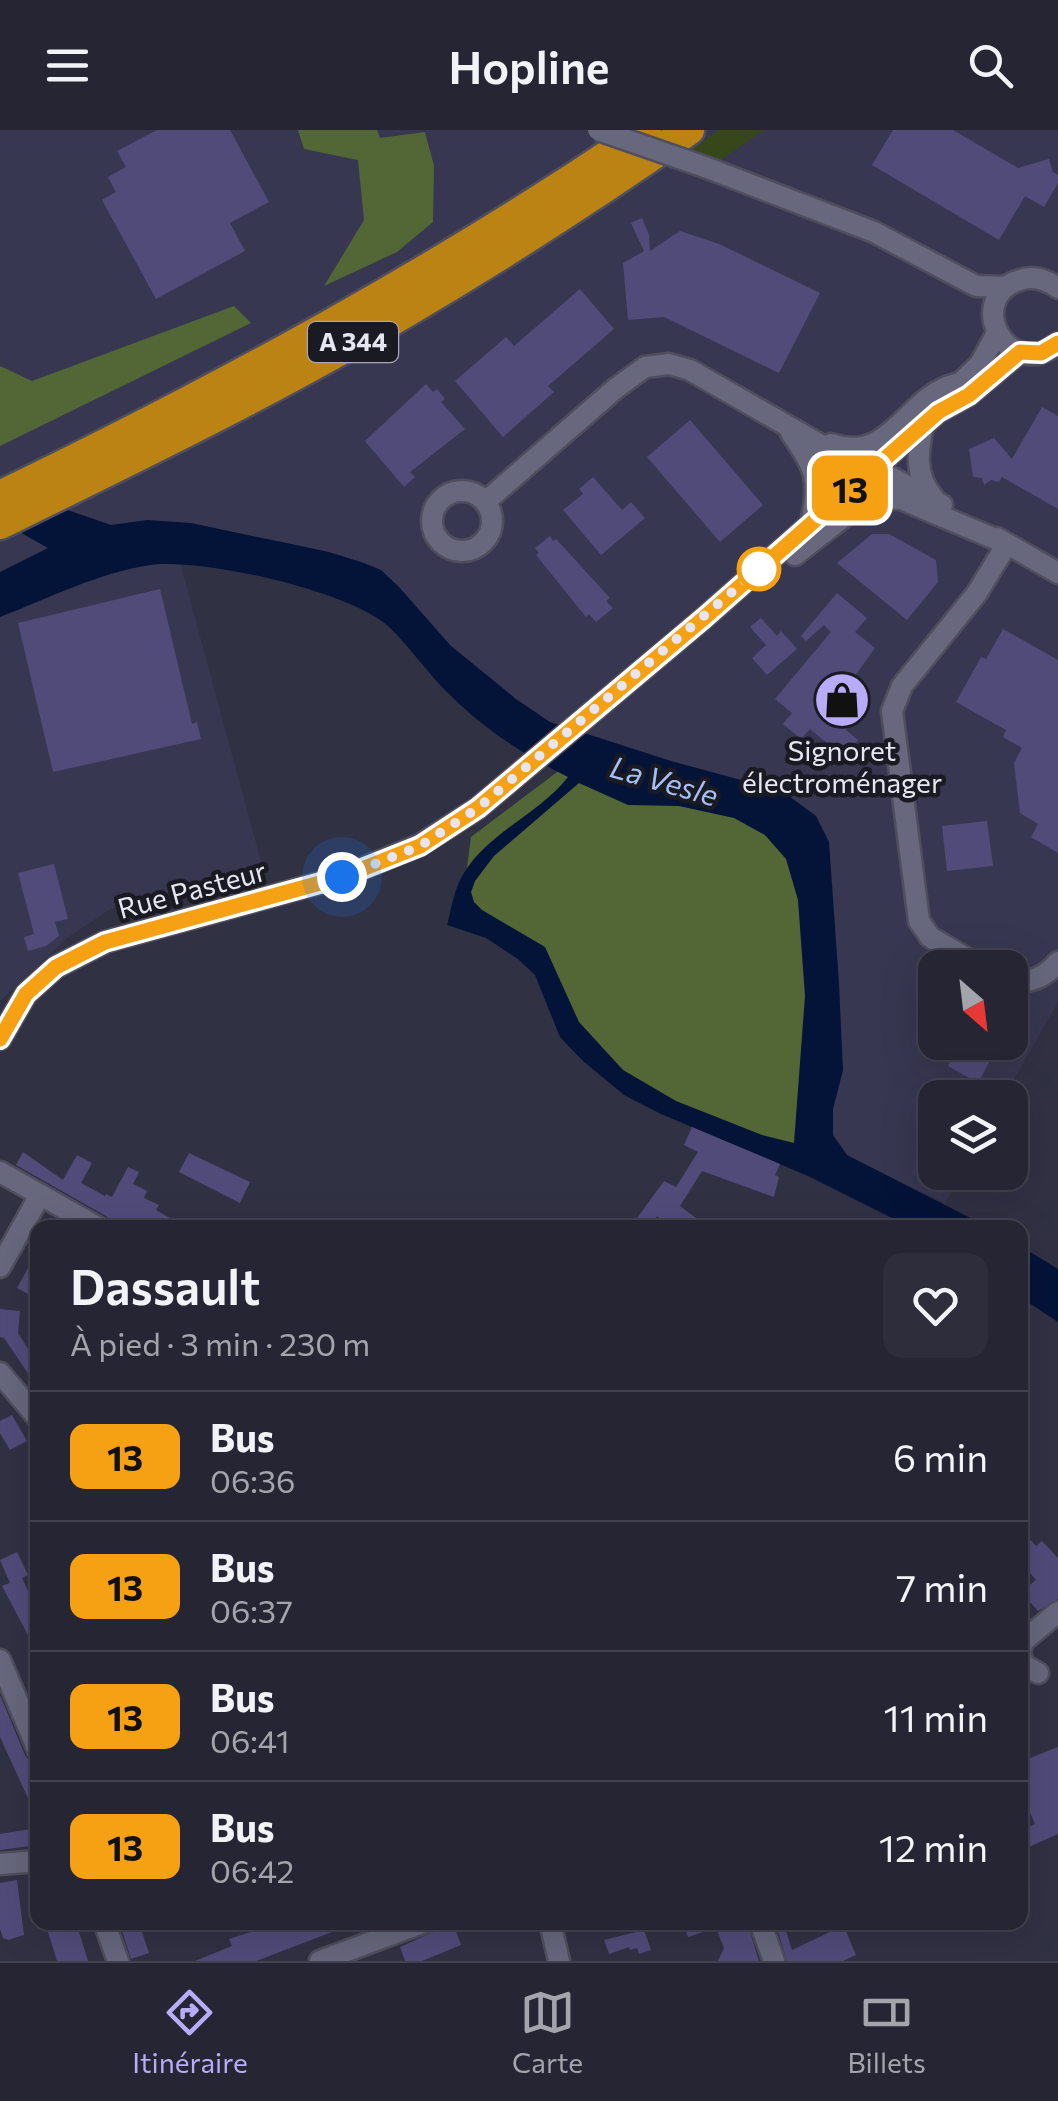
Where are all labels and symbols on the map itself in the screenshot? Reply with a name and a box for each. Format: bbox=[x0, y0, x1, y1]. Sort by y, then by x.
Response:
road number: A 344 bbox=[308, 322, 398, 362]
line badge: 13 bbox=[805, 456, 895, 520]
unlabelled marker bbox=[738, 548, 780, 590]
shop icon: Signoret électroménager bbox=[812, 670, 872, 730]
place label: Signoret électroménager bbox=[742, 733, 942, 799]
water label: La Vesle bbox=[607, 747, 723, 813]
your location bbox=[317, 852, 367, 902]
street label: Rue Pasteur bbox=[114, 853, 270, 925]
north arrow bbox=[918, 950, 1028, 1060]

